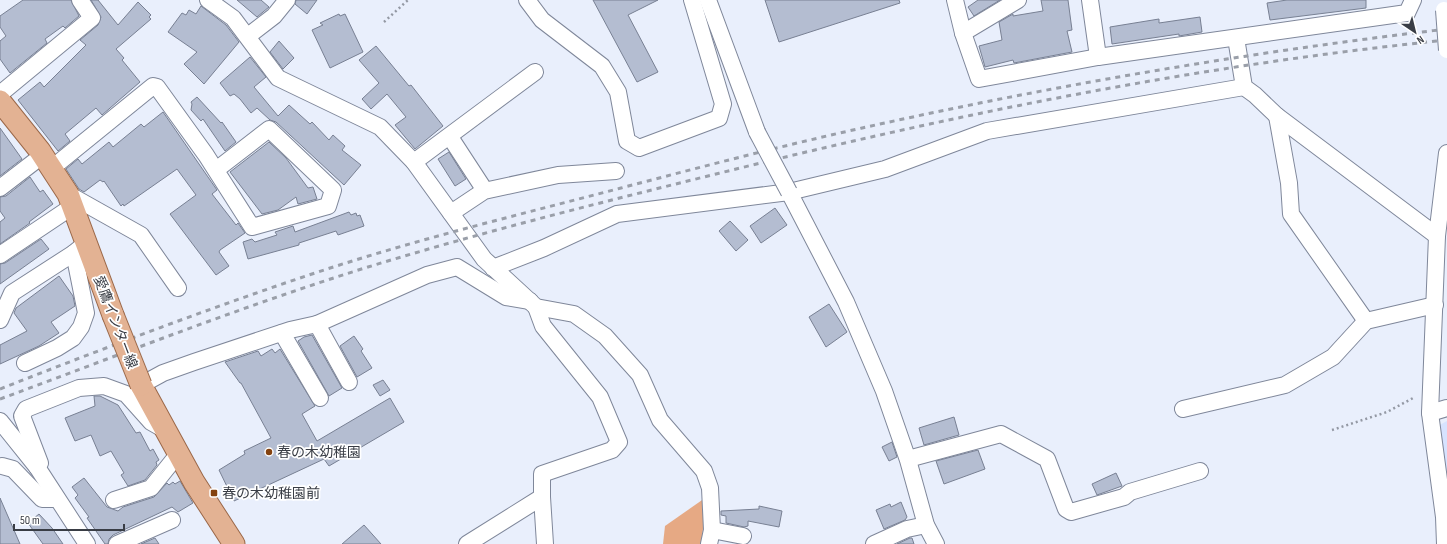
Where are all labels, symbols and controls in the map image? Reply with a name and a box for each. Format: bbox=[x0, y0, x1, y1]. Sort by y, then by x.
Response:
north arrow bbox=[1395, 12, 1435, 52]
text: N bbox=[1414, 33, 1427, 47]
street label: 愛鷹インター線 bbox=[90, 273, 141, 371]
place label: 春の木幼稚園 bbox=[277, 444, 361, 461]
marker: 春の木幼稚園 bbox=[264, 447, 274, 457]
place label: 春の木幼稚園前 bbox=[222, 485, 320, 502]
marker: 春の木幼稚園前 bbox=[209, 488, 219, 498]
scale bar bbox=[14, 506, 124, 532]
text: 50 m bbox=[20, 513, 40, 528]

